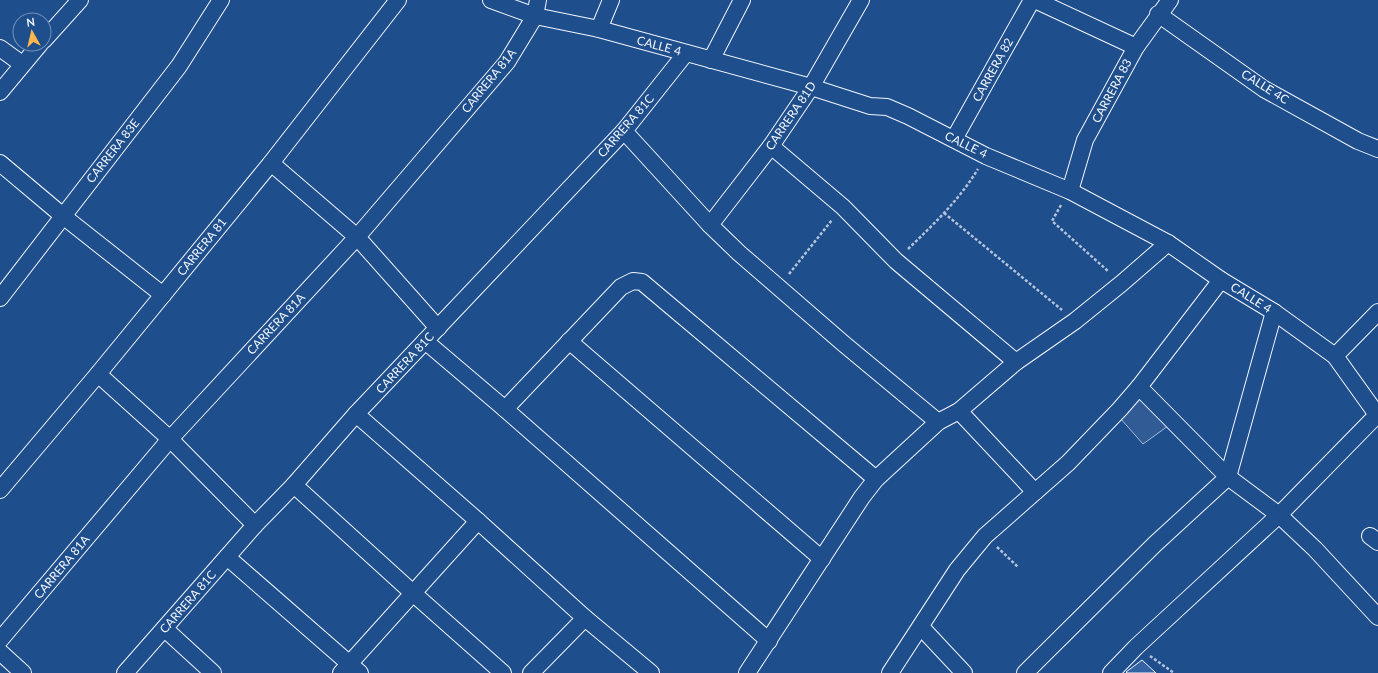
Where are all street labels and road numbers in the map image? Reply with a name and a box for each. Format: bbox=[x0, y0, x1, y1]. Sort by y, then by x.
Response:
street label: CALLE 4 bbox=[635, 32, 683, 59]
street label: CARRERA 82 bbox=[969, 35, 1016, 104]
street label: CARRERA 81A bbox=[458, 45, 520, 116]
street label: CARRERA 83 bbox=[1088, 56, 1135, 125]
street label: CALLE 4C bbox=[1239, 66, 1292, 107]
street label: CARRERA 81D bbox=[762, 79, 819, 153]
street label: CARRERA 81C bbox=[594, 91, 657, 160]
street label: CARRERA 83E bbox=[83, 116, 142, 186]
street label: CALLE 4 bbox=[943, 128, 990, 161]
street label: CARRERA 81 bbox=[174, 215, 230, 279]
street label: CALLE 4 bbox=[1228, 279, 1275, 316]
street label: CARRERA 81A bbox=[243, 289, 308, 357]
street label: CARRERA 81C bbox=[372, 329, 437, 396]
street label: CARRERA 81A bbox=[31, 531, 93, 602]
street label: CARRERA 81C bbox=[156, 567, 219, 636]

